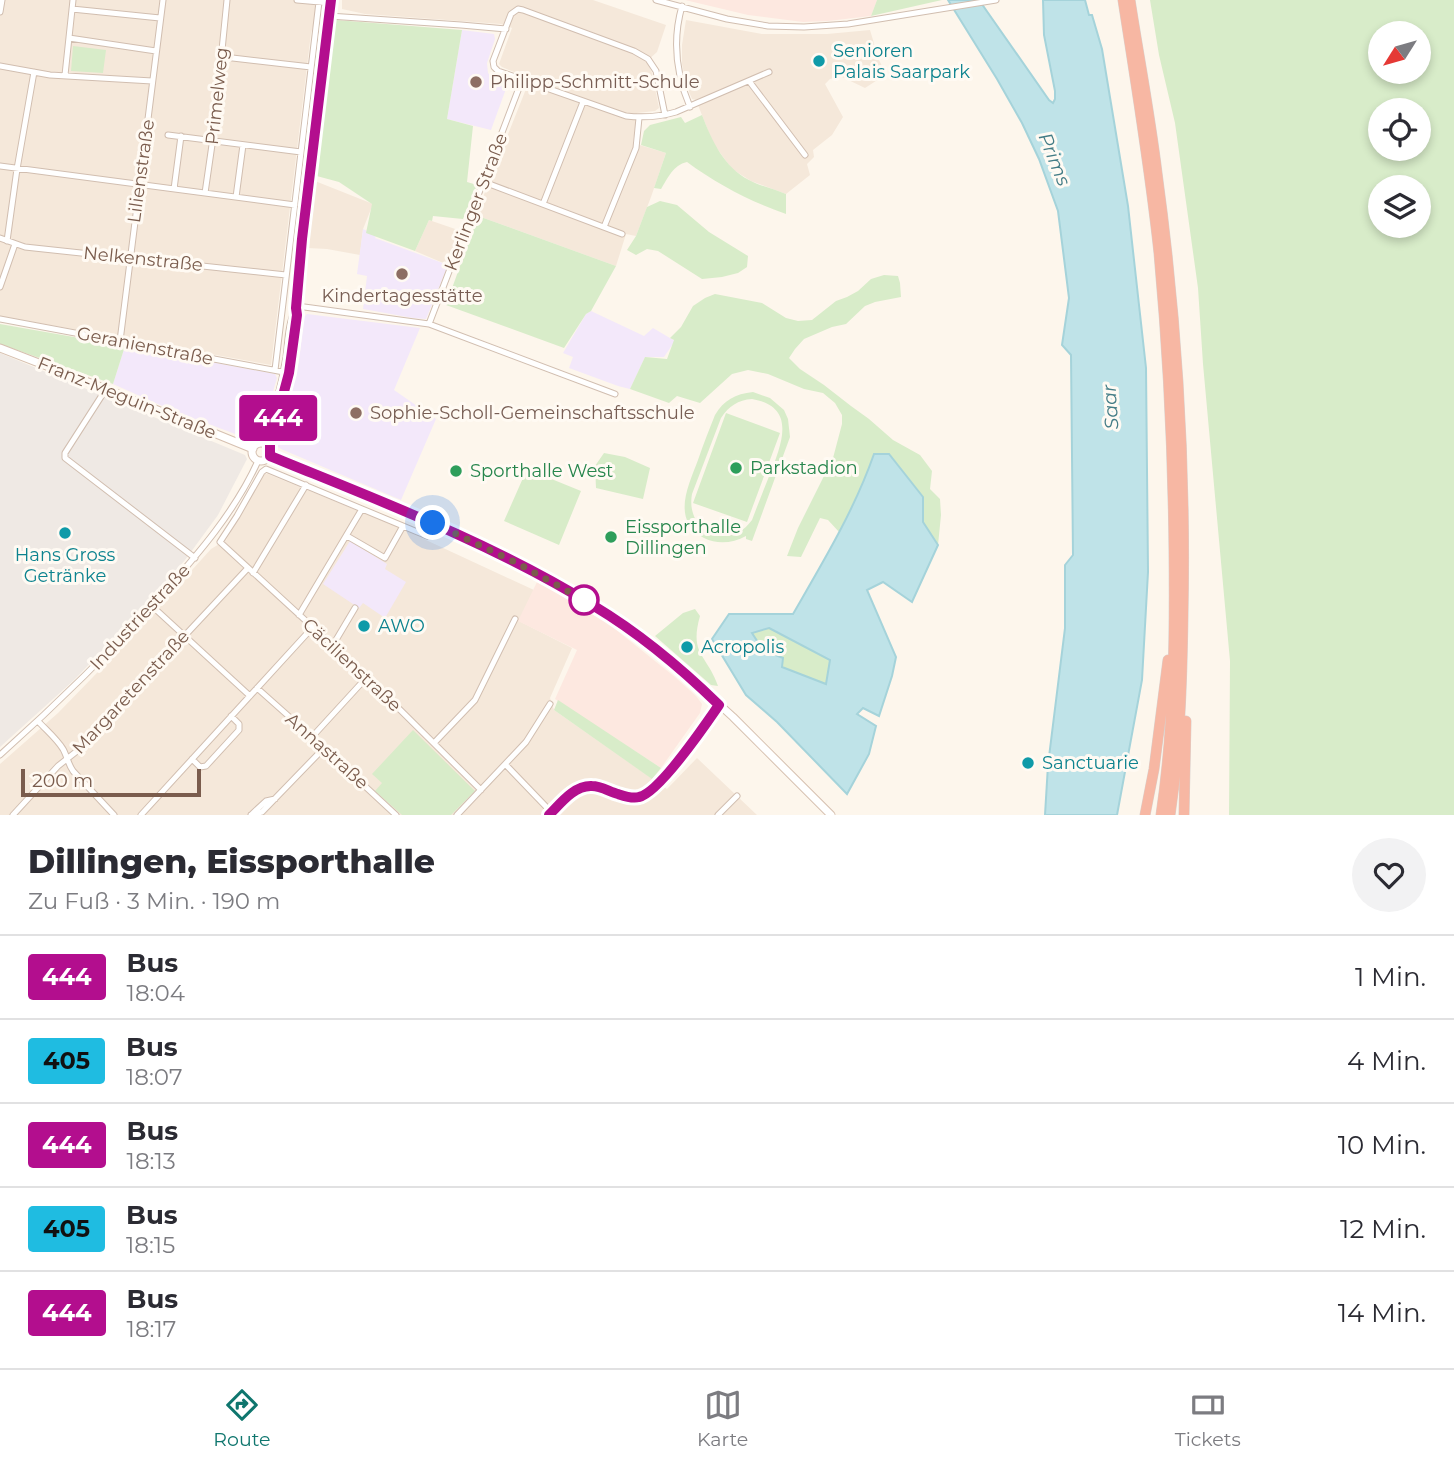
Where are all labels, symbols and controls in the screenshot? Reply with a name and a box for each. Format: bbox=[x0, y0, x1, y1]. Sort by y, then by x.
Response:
north arrow bbox=[1368, 21, 1432, 84]
map controls bbox=[1368, 21, 1431, 238]
place label: Senioren Palais Saarpark bbox=[833, 40, 970, 83]
street label: Primelweg bbox=[201, 46, 233, 146]
marker: Senioren Palais Saarpark bbox=[811, 53, 827, 69]
place label: Philipp-Schmitt-Schule bbox=[490, 71, 700, 93]
marker: Philipp-Schmitt-Schule bbox=[468, 74, 484, 90]
button: locate bbox=[1368, 98, 1431, 161]
street label: Lilienstraße bbox=[123, 118, 159, 224]
water label: Prims bbox=[1034, 129, 1076, 189]
street label: Kerlinger Straße bbox=[440, 130, 512, 274]
button: layers bbox=[1368, 175, 1431, 238]
street label: Nelkenstraße bbox=[82, 242, 204, 276]
marker: Kindertagesstätte bbox=[394, 266, 410, 282]
place label: Kindertagesstätte bbox=[321, 285, 483, 307]
street label: Geranienstraße bbox=[75, 322, 215, 370]
street label: Franz-Meguin-Straße bbox=[34, 352, 220, 444]
water label: Saar bbox=[1097, 383, 1124, 430]
line badge: 444 bbox=[238, 395, 318, 441]
place label: Sophie-Scholl-Gemeinschaftsschule bbox=[370, 402, 695, 424]
text: 444 bbox=[253, 403, 303, 432]
marker: Sophie-Scholl-Gemeinschaftsschule bbox=[348, 405, 364, 421]
place label: Parkstadion bbox=[750, 457, 858, 479]
place label: Sporthalle West bbox=[470, 460, 613, 482]
marker: Parkstadion bbox=[728, 460, 744, 476]
marker: Sporthalle West bbox=[448, 463, 464, 479]
your location bbox=[415, 505, 450, 540]
place label: Eissporthalle Dillingen bbox=[625, 516, 741, 559]
marker: Hans Gross Getränke bbox=[57, 525, 73, 541]
marker: Eissporthalle Dillingen bbox=[603, 529, 619, 545]
place label: Hans Gross Getränke bbox=[15, 544, 116, 587]
street label: Industriestraße bbox=[85, 559, 195, 675]
unlabelled marker bbox=[569, 585, 599, 615]
street label: Cäcilienstraße bbox=[298, 614, 406, 716]
place label: AWO bbox=[378, 615, 425, 637]
marker: AWO bbox=[356, 618, 372, 634]
street label: Margaretenstraße bbox=[68, 625, 194, 759]
place label: Acropolis bbox=[701, 636, 784, 658]
marker: Acropolis bbox=[679, 639, 695, 655]
street label: Annastraße bbox=[281, 708, 373, 794]
place label: Sanctuarie bbox=[1042, 752, 1139, 774]
marker: Sanctuarie bbox=[1020, 755, 1036, 771]
scale bar bbox=[21, 766, 201, 798]
text: 200 m bbox=[32, 769, 93, 792]
button: heart bbox=[1352, 838, 1426, 912]
text: Dillingen, Eissporthalle bbox=[28, 841, 435, 881]
text: Zu Fuß · 3 Min. · 190 m bbox=[28, 887, 280, 915]
text: Bus bbox=[127, 947, 178, 979]
text: 1 Min. bbox=[1355, 961, 1426, 993]
text: 444 bbox=[42, 962, 92, 991]
text: 18:04 bbox=[127, 979, 185, 1007]
text: Bus bbox=[126, 1031, 178, 1063]
text: 4 Min. bbox=[1347, 1045, 1426, 1077]
text: 405 bbox=[43, 1046, 90, 1075]
text: 18:07 bbox=[126, 1063, 182, 1091]
text: Bus bbox=[127, 1115, 178, 1147]
text: 10 Min. bbox=[1338, 1129, 1426, 1161]
text: 444 bbox=[42, 1130, 92, 1159]
text: 18:13 bbox=[127, 1147, 176, 1175]
text: Bus bbox=[126, 1199, 178, 1231]
text: 12 Min. bbox=[1340, 1213, 1426, 1245]
text: 405 bbox=[43, 1214, 90, 1243]
text: 18:15 bbox=[126, 1231, 175, 1259]
text: Bus bbox=[127, 1283, 178, 1315]
text: 14 Min. bbox=[1338, 1297, 1426, 1329]
text: 444 bbox=[42, 1298, 92, 1327]
text: 18:17 bbox=[127, 1315, 176, 1343]
tab: Route bbox=[213, 1386, 271, 1451]
tab: Karte bbox=[697, 1386, 748, 1451]
tab: Tickets bbox=[1175, 1386, 1241, 1451]

